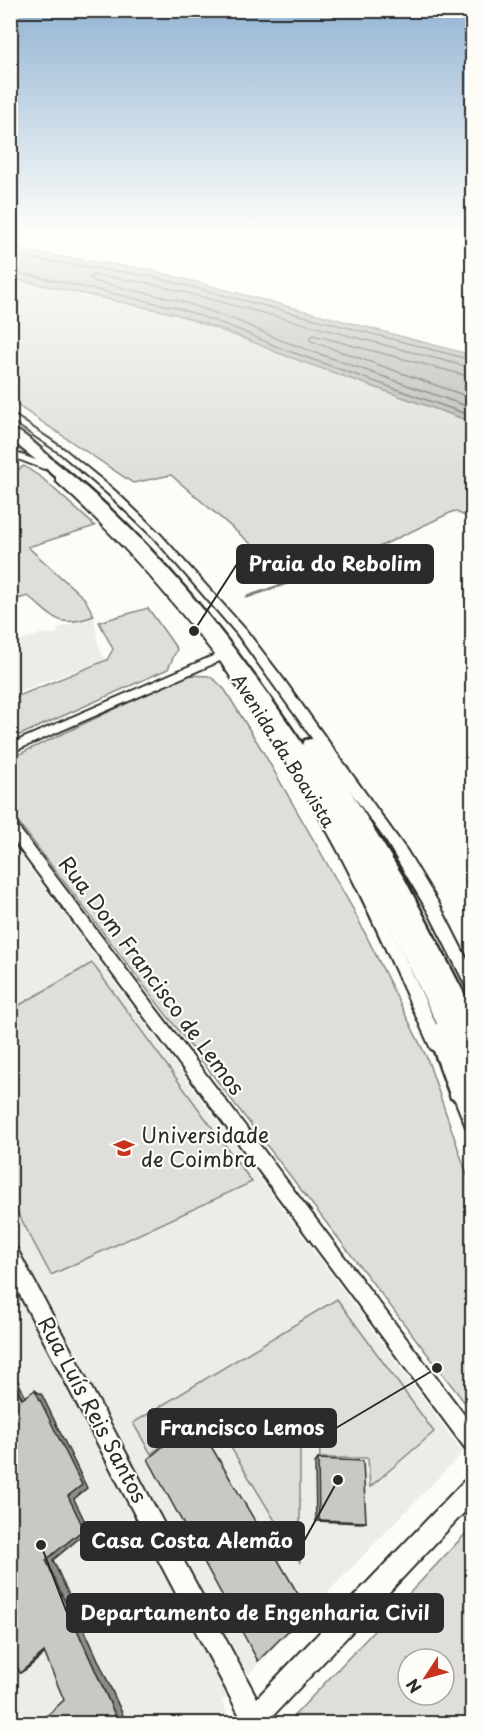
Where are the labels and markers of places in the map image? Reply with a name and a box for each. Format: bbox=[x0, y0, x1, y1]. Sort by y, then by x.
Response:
callout: Praia do Rebolim bbox=[237, 545, 433, 583]
place label: Universidade de Coimbra bbox=[141, 1118, 269, 1174]
school or university icon: Universidade de Coimbra bbox=[112, 1136, 136, 1160]
callout: Francisco Lemos bbox=[148, 1409, 336, 1447]
callout: Casa Costa Alemão bbox=[81, 1522, 304, 1560]
callout: Departamento de Engenharia Civil bbox=[67, 1594, 443, 1632]

